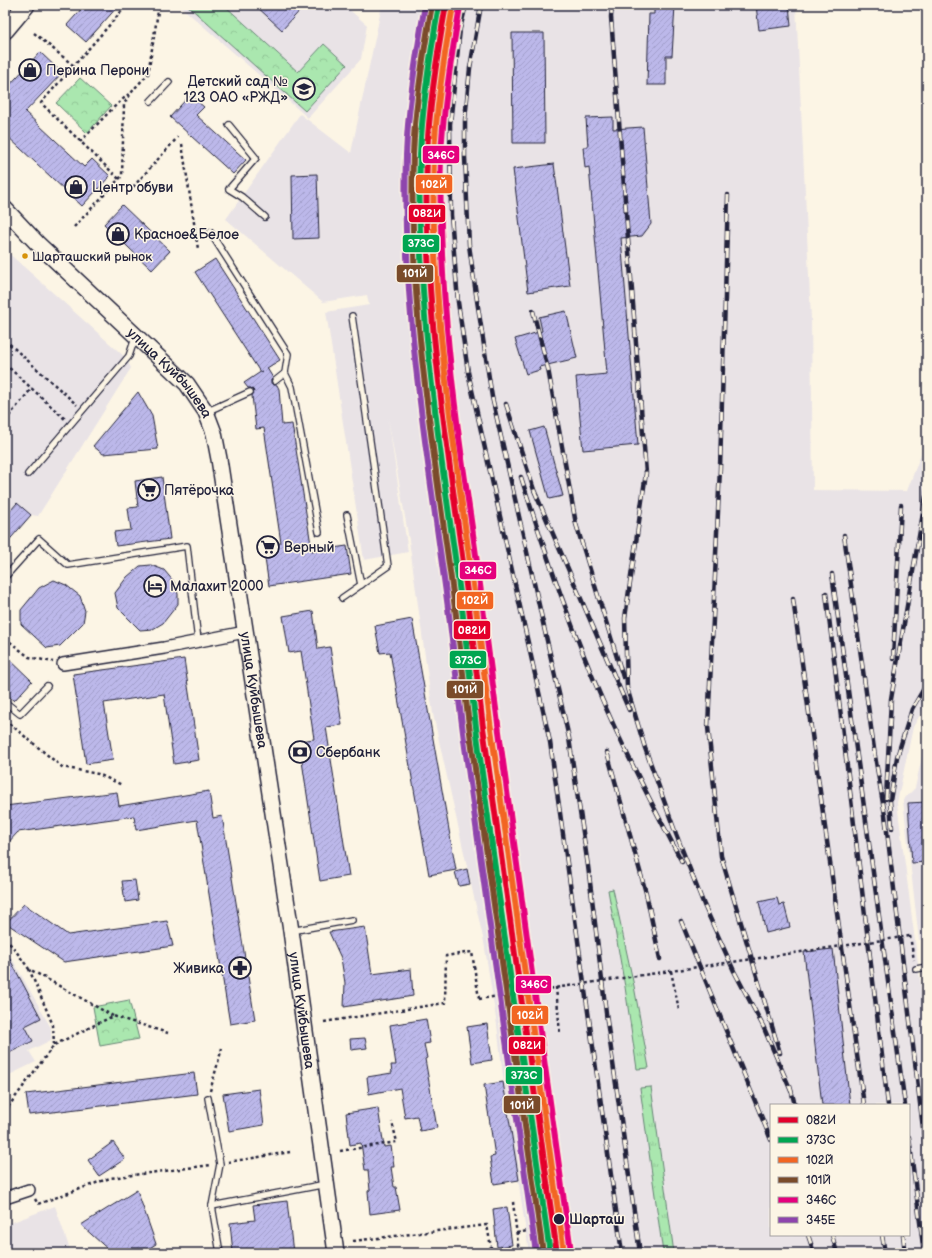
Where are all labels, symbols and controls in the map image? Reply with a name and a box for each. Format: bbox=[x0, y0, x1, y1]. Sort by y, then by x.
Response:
shop icon: Перина Перони bbox=[17, 57, 43, 83]
place label: Перина Перони bbox=[46, 62, 149, 79]
place label: Детский сад № 123 ОАО «РЖД» bbox=[184, 73, 288, 106]
school or university icon: Детский сад № 123 ОАО «РЖД» bbox=[291, 76, 317, 102]
line badge: 346С bbox=[422, 145, 460, 164]
text: 346С bbox=[427, 149, 455, 162]
shop icon: Центр обуви bbox=[63, 174, 89, 200]
line badge: 102Й bbox=[415, 174, 453, 194]
text: 102Й bbox=[421, 177, 447, 191]
place label: Центр обуви bbox=[92, 179, 173, 196]
line badge: 082И bbox=[408, 204, 446, 223]
text: 082И bbox=[413, 207, 441, 220]
shop icon: Красное&Белое bbox=[105, 221, 131, 247]
place label: Красное&Белое bbox=[134, 226, 239, 243]
line badge: 373C bbox=[402, 234, 440, 253]
text: 373C bbox=[408, 237, 435, 250]
place label: Шарташский рынок bbox=[32, 249, 152, 265]
marker: Шарташский рынок bbox=[20, 251, 30, 261]
line badge: 101Й bbox=[396, 264, 434, 283]
text: 101Й bbox=[403, 266, 427, 280]
street label: улица Куйбышева bbox=[124, 324, 216, 421]
supermarket icon: Пятёрочка bbox=[136, 477, 162, 503]
place label: Пятёрочка bbox=[164, 482, 235, 499]
supermarket icon: Верный bbox=[255, 534, 281, 560]
place label: Верный bbox=[284, 539, 335, 556]
line badge: 346С bbox=[459, 561, 497, 580]
text: 346С bbox=[464, 564, 492, 577]
hotel icon: Малахит 2000 bbox=[142, 573, 168, 599]
place label: Малахит 2000 bbox=[170, 578, 264, 595]
line badge: 102Й bbox=[456, 591, 494, 610]
text: 102Й bbox=[462, 593, 488, 607]
line badge: 082И bbox=[453, 620, 491, 640]
text: 082И bbox=[458, 624, 486, 637]
street label: улица Куйбышева bbox=[236, 630, 271, 750]
line badge: 373C bbox=[449, 650, 487, 669]
text: 373C bbox=[455, 654, 482, 667]
line badge: 101Й bbox=[446, 680, 484, 699]
text: 101Й bbox=[453, 682, 477, 696]
bank icon: Сбербанк bbox=[287, 739, 313, 765]
place label: Сбербанк bbox=[316, 744, 381, 761]
street label: улица Куйбышева bbox=[285, 951, 318, 1071]
pharmacy icon: Живика bbox=[227, 955, 253, 981]
place label: Живика bbox=[173, 960, 225, 977]
line badge: 346С bbox=[515, 975, 552, 994]
text: 346С bbox=[520, 978, 548, 991]
line badge: 102Й bbox=[511, 1005, 549, 1025]
text: 102Й bbox=[517, 1008, 543, 1022]
line badge: 082И bbox=[508, 1036, 546, 1055]
text: 082И bbox=[513, 1039, 541, 1052]
line badge: 373C bbox=[505, 1066, 543, 1085]
text: 373C bbox=[511, 1069, 538, 1082]
line badge: 101Й bbox=[503, 1095, 541, 1114]
text: 101Й bbox=[510, 1098, 534, 1112]
legend bbox=[770, 1104, 910, 1236]
text: 082И bbox=[806, 1113, 836, 1128]
text: 373C bbox=[806, 1133, 836, 1148]
text: 102Й bbox=[806, 1153, 834, 1168]
text: 101Й bbox=[806, 1173, 831, 1188]
text: 346С bbox=[806, 1193, 836, 1208]
place label: Шарташ bbox=[569, 1211, 625, 1228]
marker: Шарташ bbox=[552, 1212, 566, 1226]
text: 345Е bbox=[806, 1213, 836, 1228]

